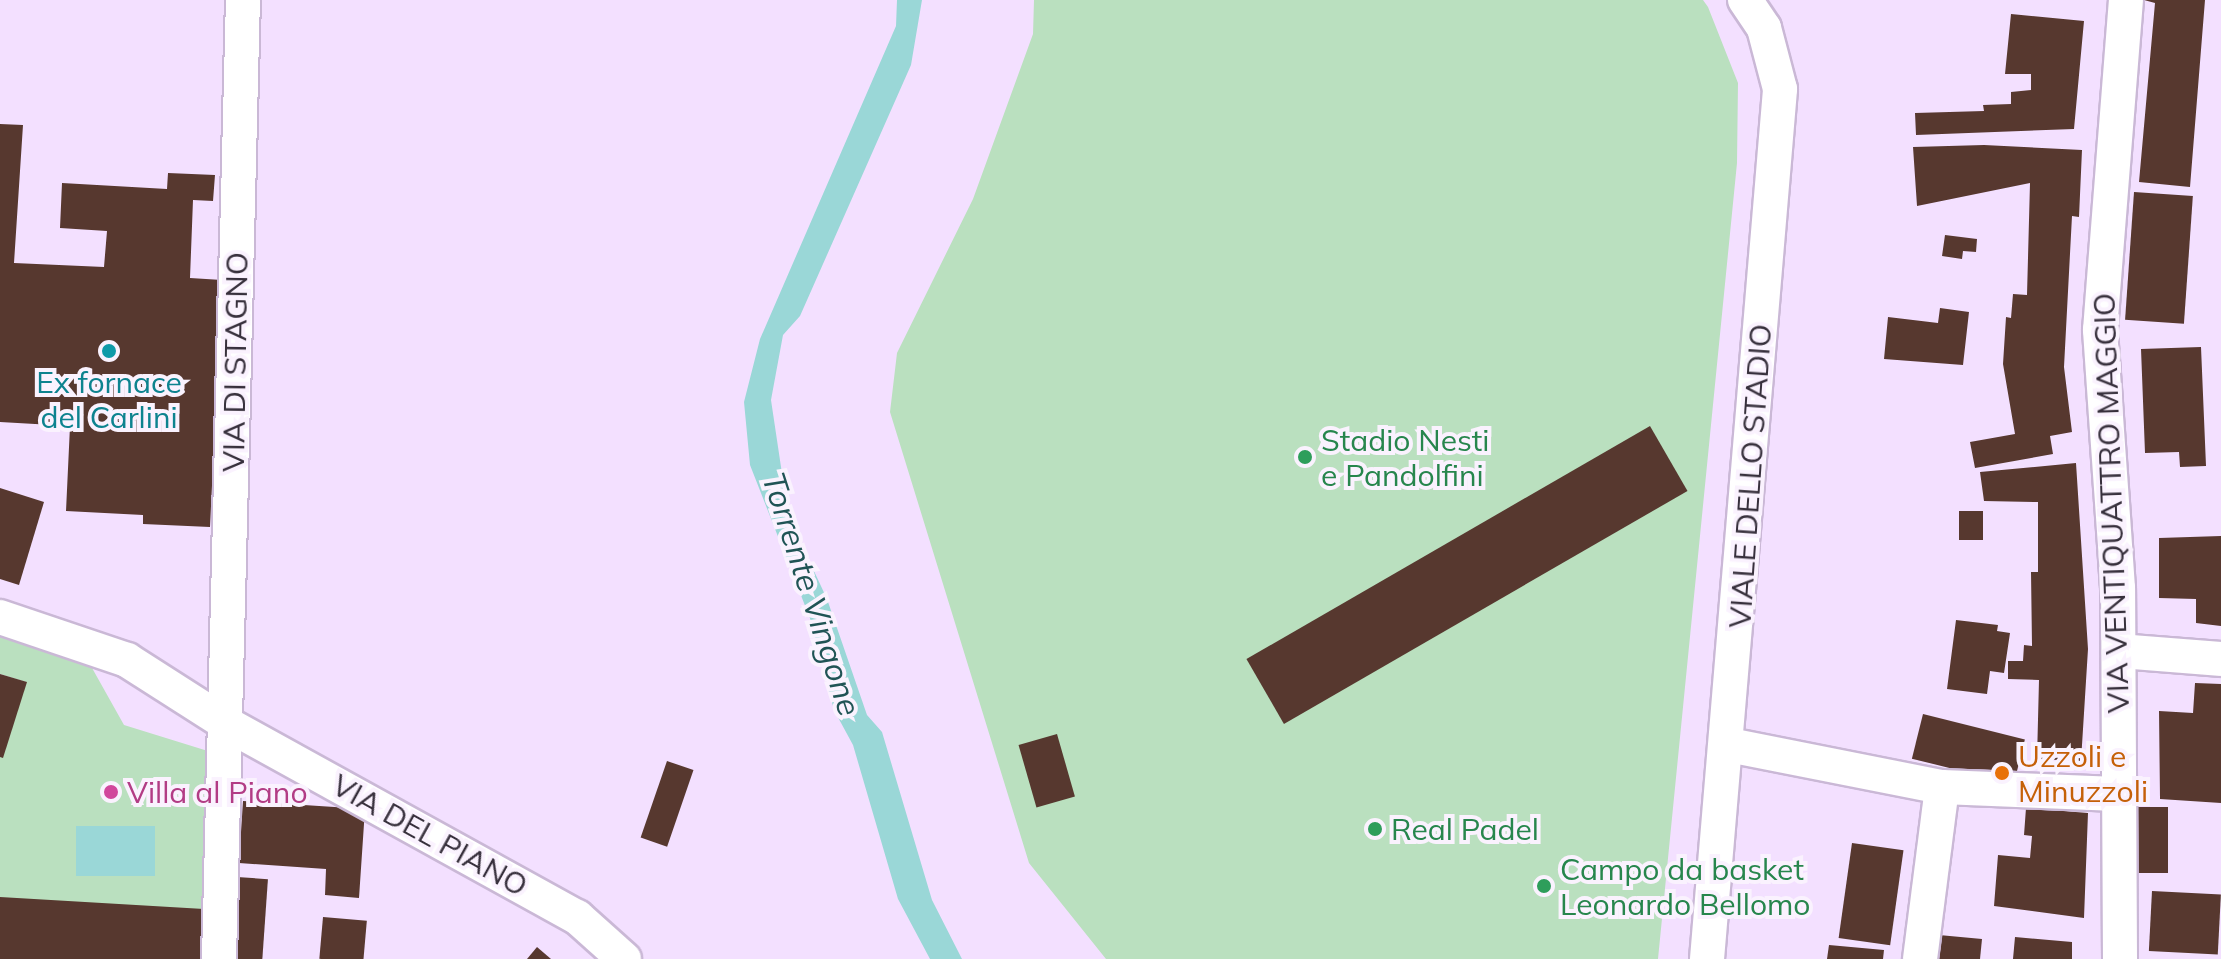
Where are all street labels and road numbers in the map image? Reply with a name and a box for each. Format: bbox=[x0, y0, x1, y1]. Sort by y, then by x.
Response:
street label: VIA DI STAGNO bbox=[215, 252, 255, 472]
street label: VIA VENTIQUATTRO MAGGIO bbox=[2086, 292, 2136, 714]
street label: VIALE DELLO STADIO bbox=[1721, 323, 1779, 629]
street label: VIA DEL PIANO bbox=[326, 766, 534, 904]

